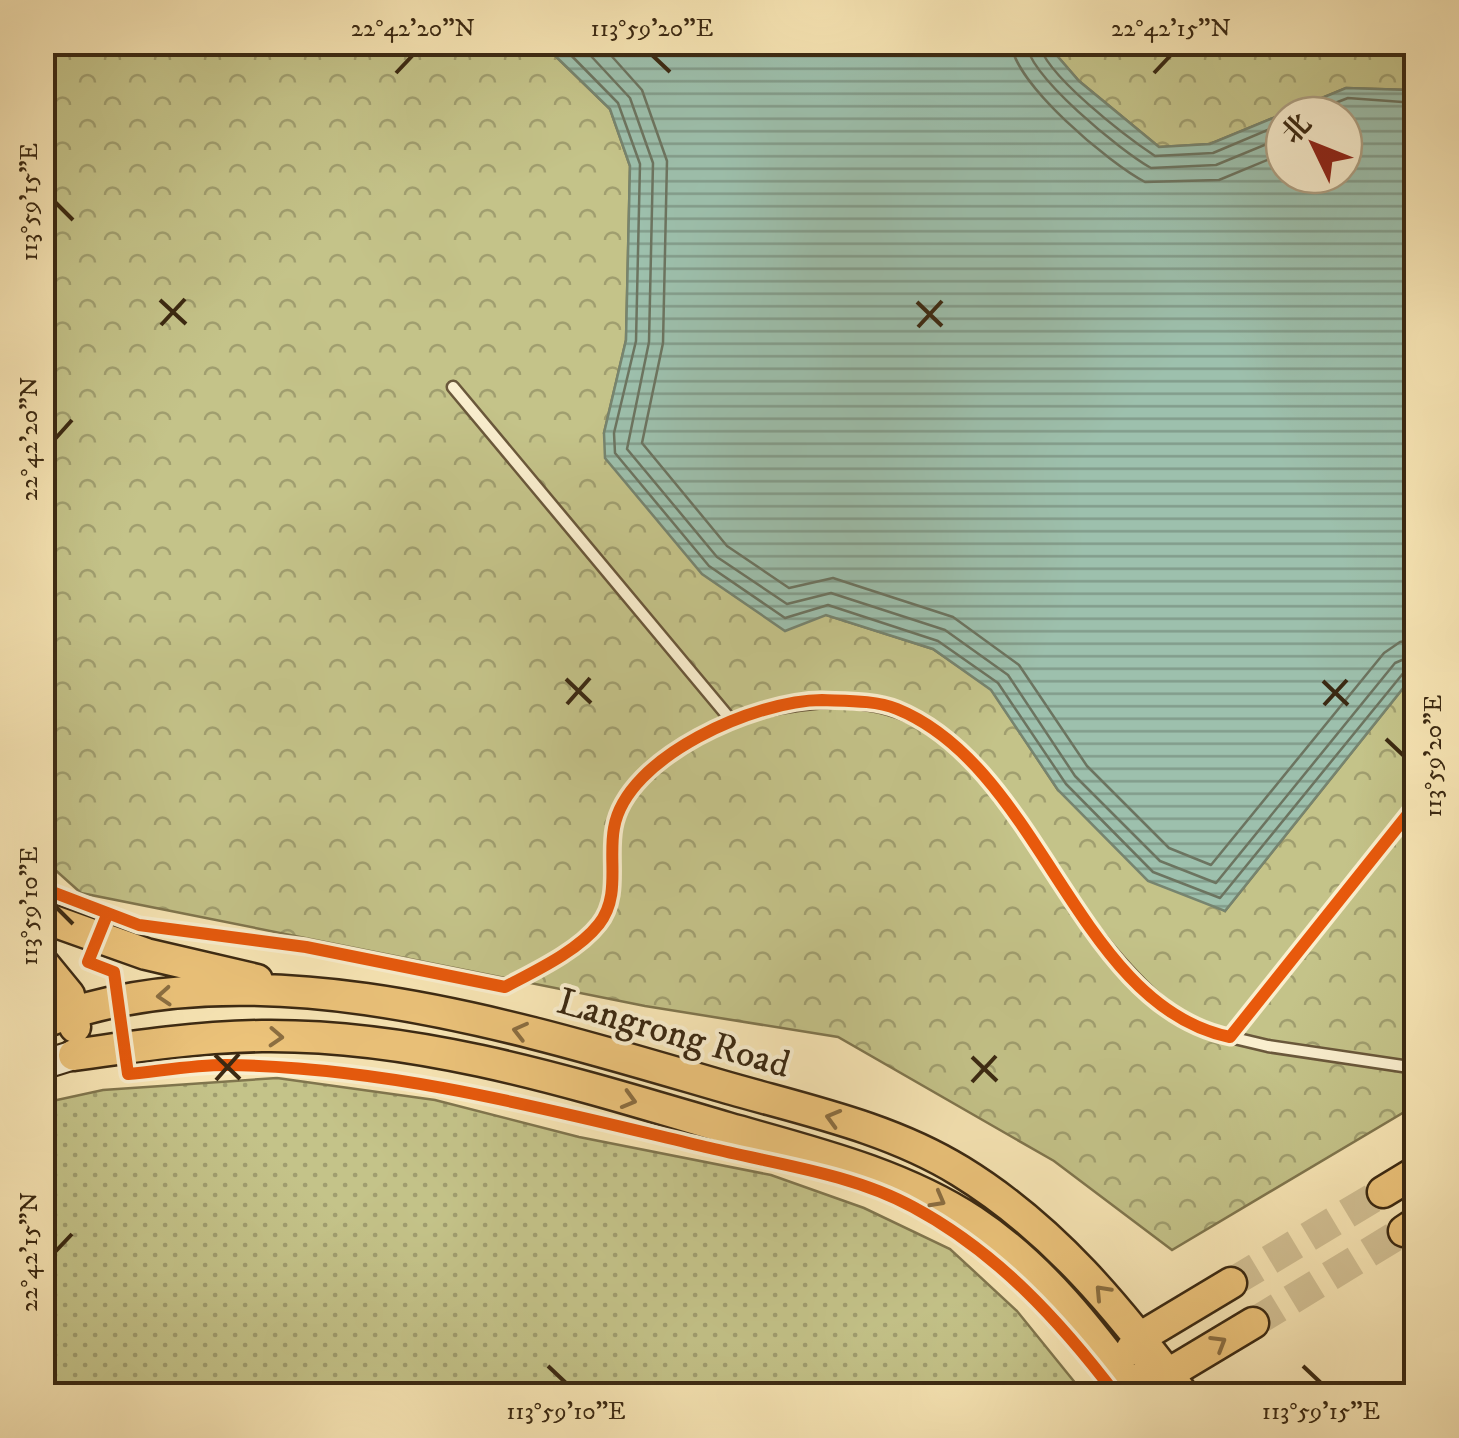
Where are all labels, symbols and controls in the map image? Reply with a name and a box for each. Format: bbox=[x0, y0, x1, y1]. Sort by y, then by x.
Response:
text: 22°42'20"N bbox=[351, 13, 475, 44]
text: 113°59'20"E bbox=[591, 13, 713, 44]
text: 22°42'15"N bbox=[1111, 13, 1231, 44]
north arrow bbox=[1264, 95, 1364, 195]
text: 北 bbox=[1274, 107, 1319, 151]
text: 113°59'15"E bbox=[14, 143, 45, 261]
text: 22°42'20"N bbox=[14, 377, 45, 501]
text: 113°59'20"E bbox=[1418, 695, 1449, 817]
text: 113°59'10"E bbox=[14, 846, 45, 966]
street label: Langrong Road bbox=[552, 978, 795, 1090]
one-way arrow bbox=[155, 985, 171, 1006]
one-way arrow bbox=[512, 1021, 529, 1042]
one-way arrow bbox=[268, 1026, 284, 1047]
one-way arrow bbox=[620, 1088, 637, 1109]
one-way arrow bbox=[825, 1109, 842, 1130]
one-way arrow bbox=[927, 1187, 945, 1207]
text: 22°42'15"N bbox=[14, 1192, 45, 1312]
one-way arrow bbox=[1096, 1285, 1114, 1304]
one-way arrow bbox=[1208, 1336, 1226, 1355]
text: 113°59'10"E bbox=[506, 1396, 626, 1427]
text: 113°59'15"E bbox=[1262, 1396, 1380, 1427]

